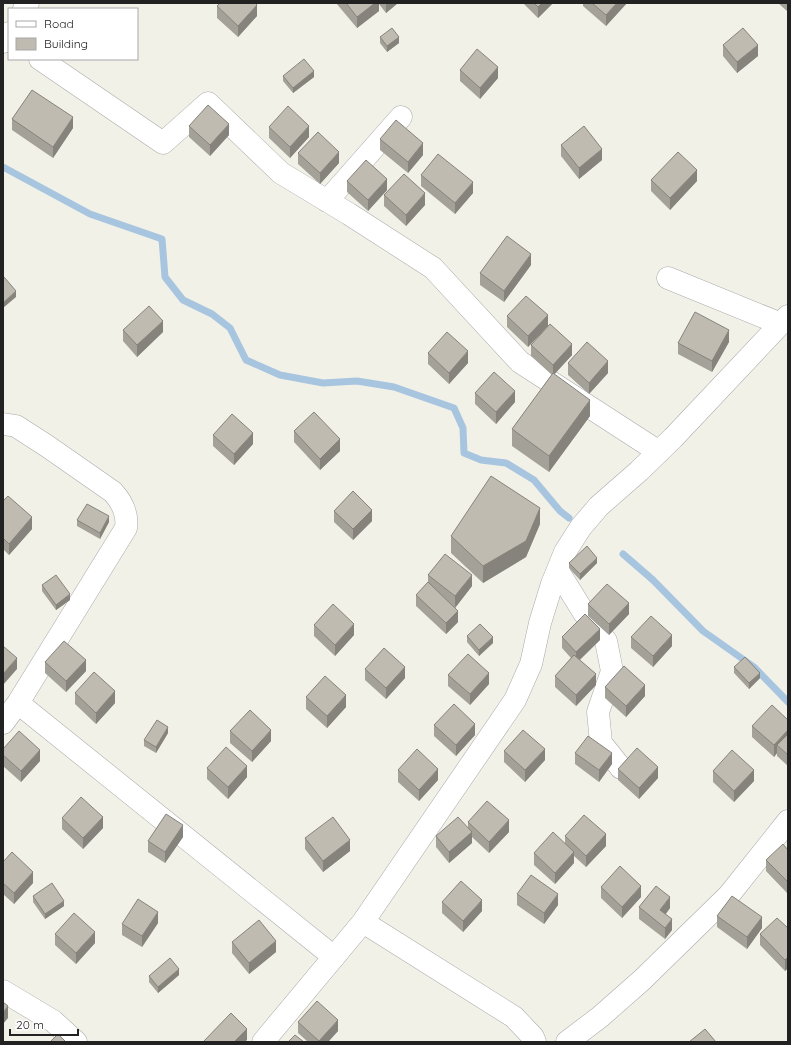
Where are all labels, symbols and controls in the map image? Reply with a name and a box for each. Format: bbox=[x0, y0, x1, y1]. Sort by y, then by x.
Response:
legend bbox=[8, 8, 138, 60]
text: Road bbox=[44, 16, 74, 31]
text: Building bbox=[44, 36, 88, 51]
scale bar bbox=[10, 1011, 78, 1037]
text: 20 m bbox=[16, 1017, 44, 1032]

